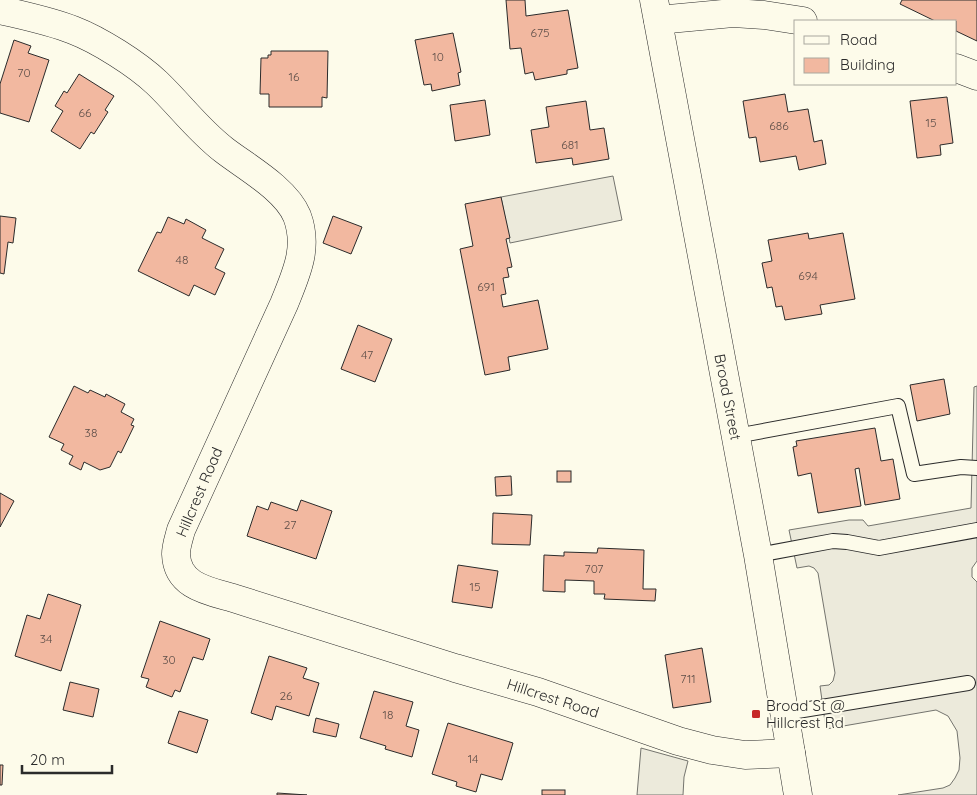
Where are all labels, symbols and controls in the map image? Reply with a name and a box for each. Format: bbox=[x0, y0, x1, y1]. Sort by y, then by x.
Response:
legend bbox=[794, 20, 957, 85]
house number: 675 bbox=[530, 25, 550, 40]
text: Road bbox=[840, 30, 877, 49]
house number: 10 bbox=[432, 49, 444, 64]
text: Building bbox=[840, 55, 895, 74]
house number: 70 bbox=[17, 65, 31, 80]
house number: 16 bbox=[289, 69, 300, 84]
house number: 66 bbox=[79, 105, 92, 120]
house number: 15 bbox=[926, 115, 936, 130]
house number: 686 bbox=[769, 118, 789, 133]
house number: 681 bbox=[561, 137, 579, 152]
house number: 48 bbox=[176, 252, 188, 267]
house number: 694 bbox=[798, 268, 818, 283]
house number: 691 bbox=[477, 279, 495, 294]
house number: 47 bbox=[361, 347, 373, 362]
street label: Broad Street bbox=[710, 352, 746, 442]
house number: 38 bbox=[85, 425, 97, 440]
street label: Hillcrest Road bbox=[172, 444, 226, 540]
house number: 27 bbox=[284, 517, 296, 532]
house number: 707 bbox=[585, 561, 603, 576]
house number: 15 bbox=[470, 579, 480, 594]
house number: 34 bbox=[40, 631, 52, 646]
house number: 30 bbox=[162, 652, 176, 667]
house number: 711 bbox=[680, 671, 696, 686]
street label: Hillcrest Road bbox=[504, 674, 602, 722]
house number: 26 bbox=[279, 688, 293, 703]
place label: Broad St @ Hillcrest Rd bbox=[766, 696, 845, 732]
house number: 18 bbox=[383, 707, 393, 722]
marker: Broad St @ Hillcrest Rd bbox=[750, 708, 762, 720]
scale bar bbox=[22, 742, 112, 774]
text: 20 m bbox=[30, 750, 65, 769]
house number: 14 bbox=[468, 751, 478, 766]

